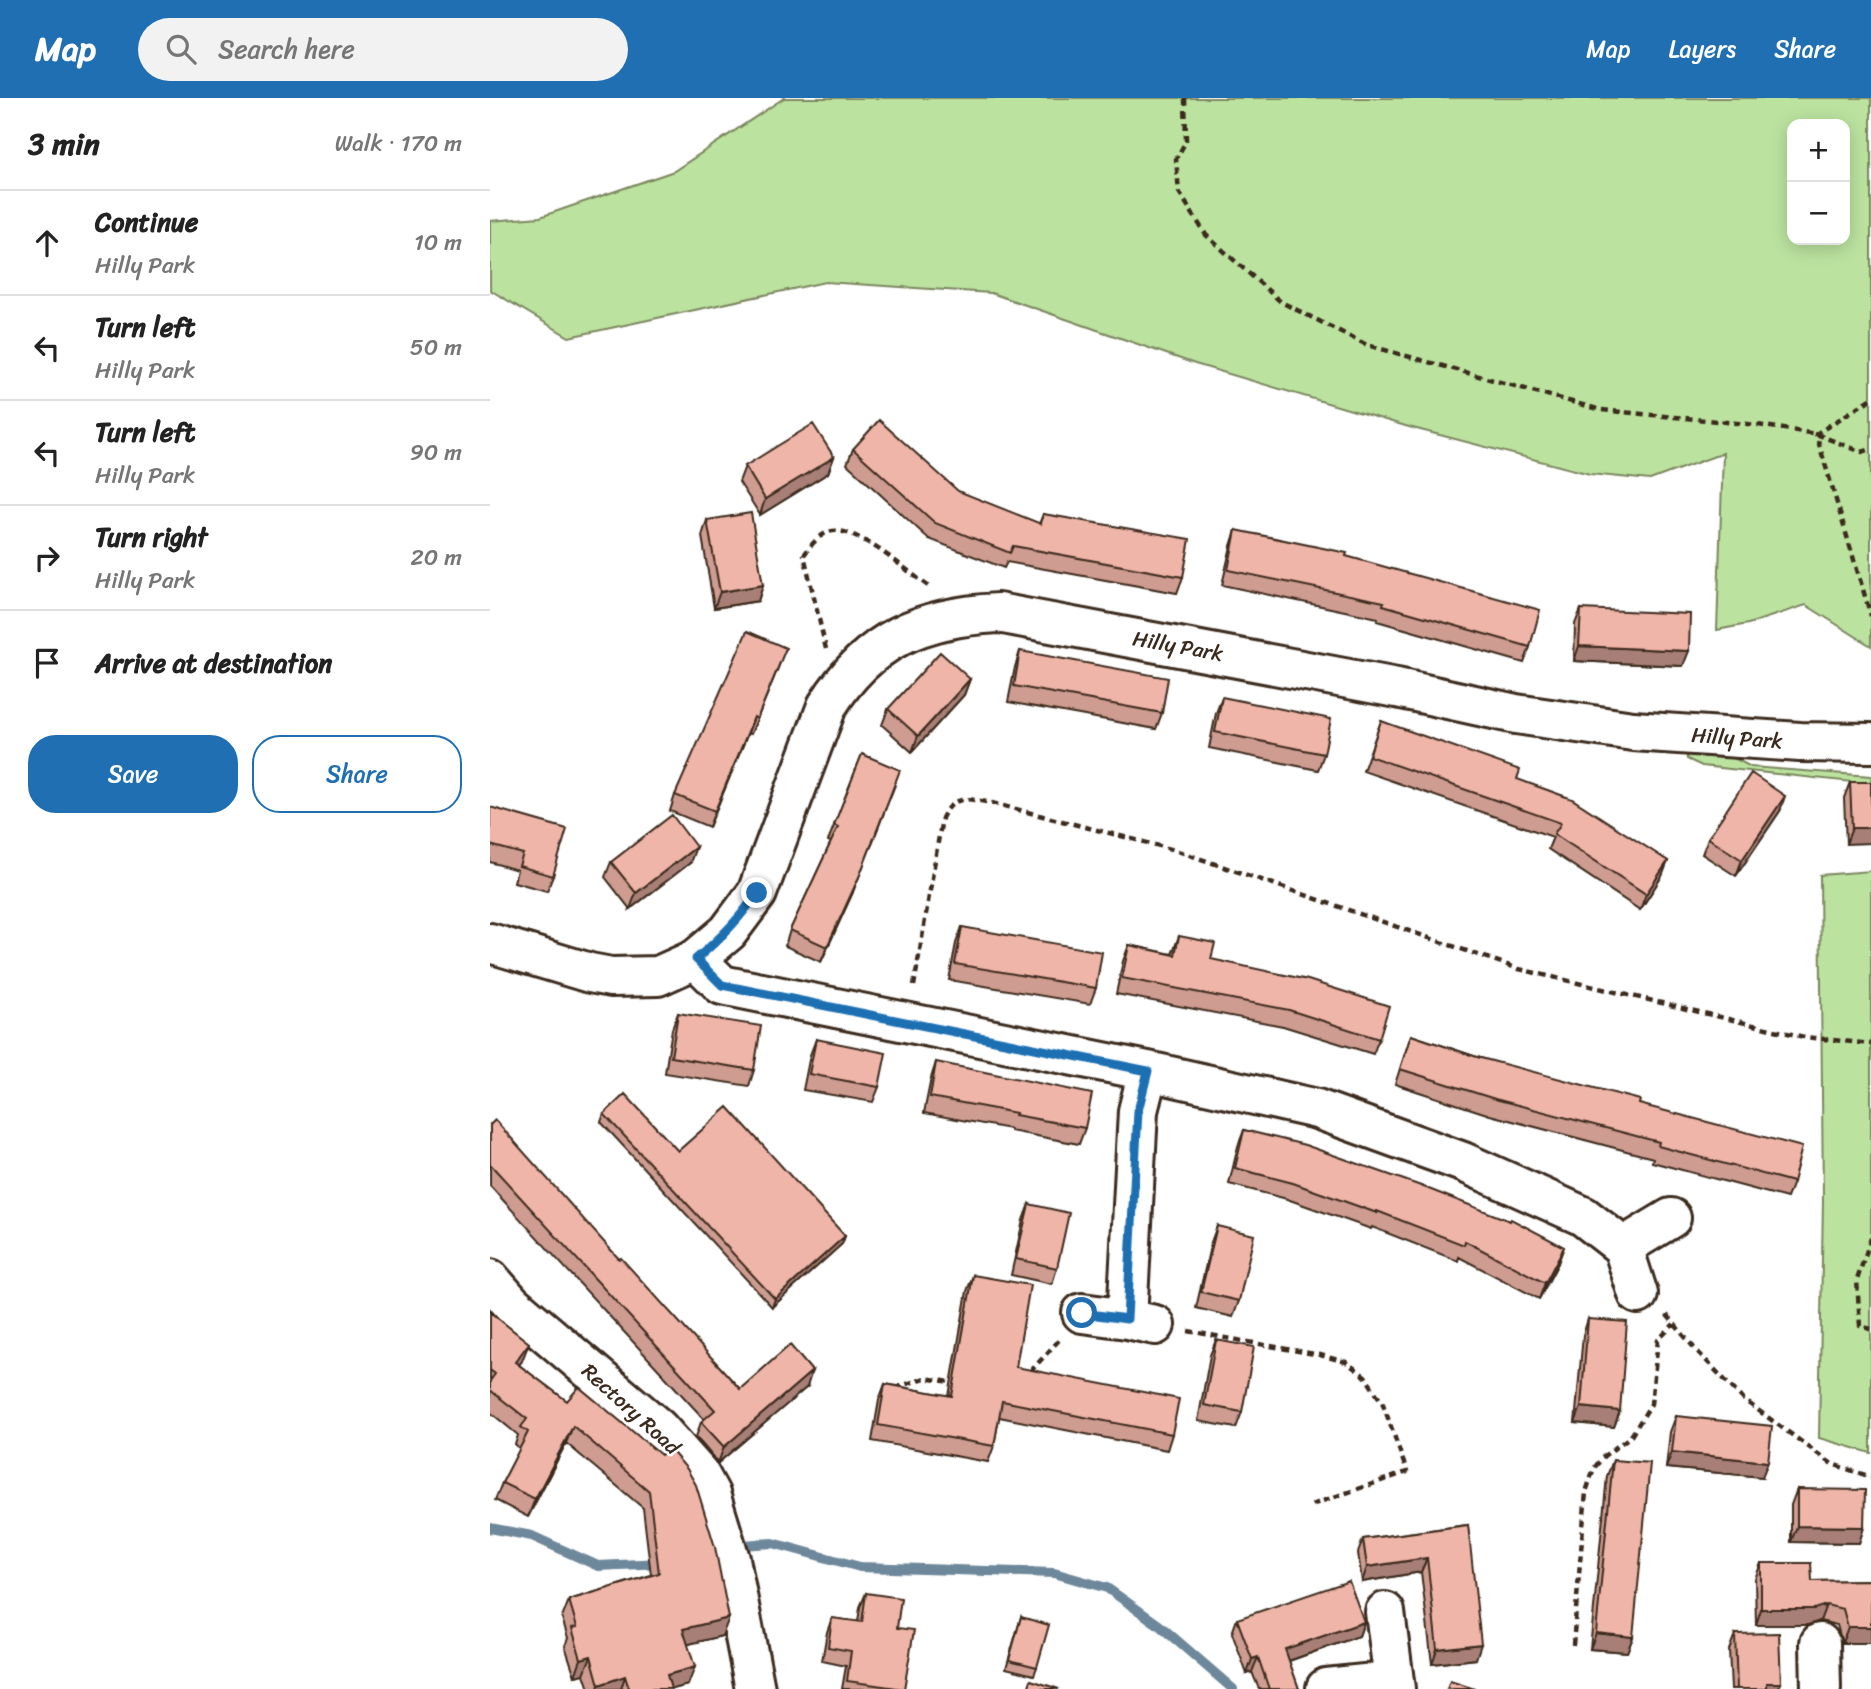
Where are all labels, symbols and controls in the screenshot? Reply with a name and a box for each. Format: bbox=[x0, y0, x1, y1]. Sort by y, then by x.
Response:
search box bbox=[138, 18, 628, 81]
text: Map bbox=[35, 20, 96, 78]
text: Search here bbox=[218, 26, 355, 72]
text: Map bbox=[1586, 28, 1631, 70]
text: Layers bbox=[1669, 28, 1736, 70]
text: Share bbox=[1774, 28, 1836, 70]
icon: search bbox=[162, 30, 200, 68]
text: 3 min bbox=[28, 117, 100, 171]
map controls bbox=[1787, 119, 1850, 245]
button: + bbox=[1787, 119, 1850, 182]
text: Walk · 170 m bbox=[335, 123, 462, 164]
button: − bbox=[1787, 182, 1850, 245]
text: Continue bbox=[95, 199, 198, 245]
text: 10 m bbox=[414, 222, 462, 263]
icon: ahead bbox=[28, 224, 66, 262]
text: Hilly Park bbox=[95, 245, 195, 286]
text: Turn left bbox=[95, 304, 195, 350]
text: 50 m bbox=[410, 327, 462, 368]
icon: left bbox=[28, 329, 66, 367]
text: Hilly Park bbox=[95, 350, 195, 391]
text: Turn left bbox=[95, 409, 195, 455]
text: 90 m bbox=[410, 432, 462, 473]
icon: left bbox=[28, 434, 66, 472]
text: Hilly Park bbox=[95, 455, 195, 496]
text: Turn right bbox=[95, 514, 208, 560]
text: 20 m bbox=[411, 537, 462, 578]
icon: right bbox=[28, 539, 66, 577]
text: Hilly Park bbox=[95, 560, 195, 601]
street label: Hilly Park bbox=[1130, 619, 1226, 673]
text: Arrive at destination bbox=[95, 640, 332, 686]
icon: arrive bbox=[28, 644, 66, 682]
street label: Hilly Park bbox=[1690, 716, 1784, 760]
button: Save bbox=[28, 735, 238, 813]
button: Share bbox=[252, 735, 462, 813]
route end bbox=[741, 877, 772, 908]
route start bbox=[1066, 1297, 1097, 1328]
street label: Rectory Road bbox=[572, 1354, 691, 1466]

